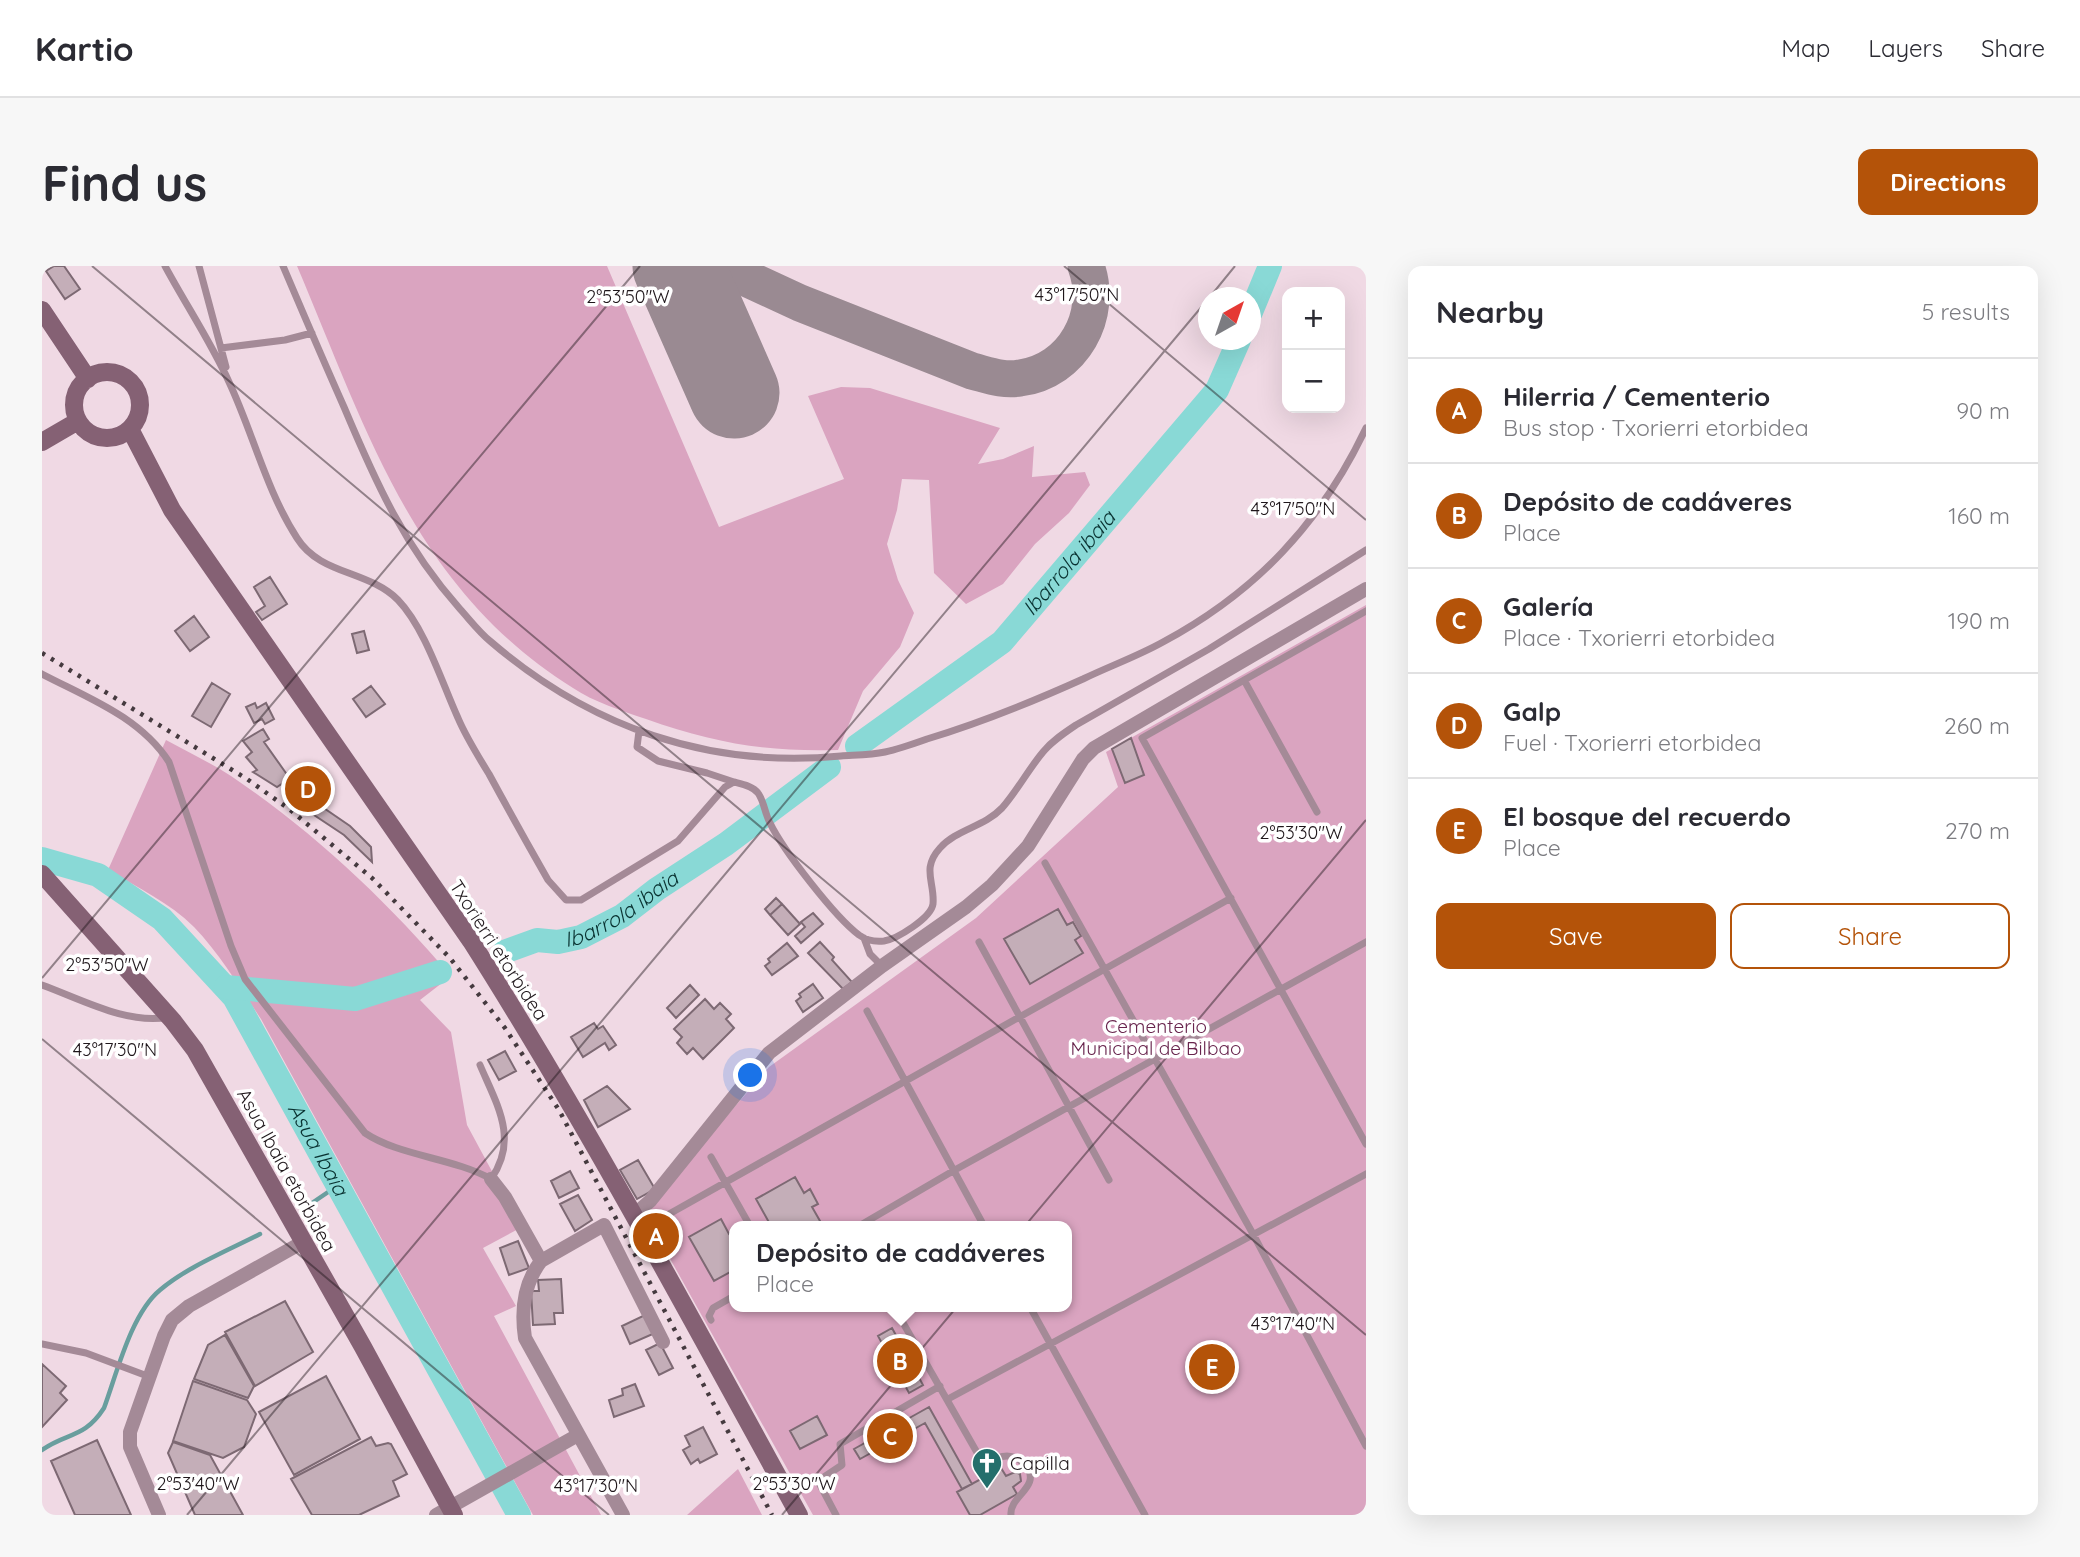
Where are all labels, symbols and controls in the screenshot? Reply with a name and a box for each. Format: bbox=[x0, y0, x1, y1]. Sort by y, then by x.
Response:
text: Kartio bbox=[35, 28, 134, 69]
text: Map bbox=[1781, 33, 1830, 63]
text: Layers bbox=[1868, 33, 1943, 63]
text: Share bbox=[1981, 33, 2045, 63]
button: Directions bbox=[1858, 149, 2038, 215]
text: Find us bbox=[42, 152, 207, 213]
text: 43°17'50"N bbox=[1035, 283, 1119, 306]
text: 2°53'50"W bbox=[586, 285, 670, 308]
north arrow bbox=[1198, 287, 1261, 350]
map controls bbox=[1282, 287, 1345, 413]
button: + bbox=[1282, 287, 1345, 350]
text: Nearby bbox=[1436, 293, 1544, 331]
text: 5 results bbox=[1922, 297, 2010, 326]
button: − bbox=[1282, 350, 1345, 413]
text: Hilerria / Cementerio bbox=[1503, 380, 1770, 413]
text: A bbox=[1452, 396, 1466, 425]
text: 90 m bbox=[1956, 396, 2010, 425]
text: Bus stop · Txorierri etorbidea bbox=[1503, 413, 1809, 442]
text: Depósito de cadáveres bbox=[1503, 485, 1792, 518]
text: 43°17'50"N bbox=[1251, 497, 1335, 520]
text: B bbox=[1451, 501, 1467, 530]
text: 160 m bbox=[1948, 501, 2010, 530]
water label: Ibarrola ibaia bbox=[1016, 504, 1121, 620]
text: Place bbox=[1503, 518, 1561, 547]
text: Galería bbox=[1503, 590, 1594, 623]
text: C bbox=[1452, 606, 1466, 635]
text: 190 m bbox=[1948, 606, 2010, 635]
text: Place · Txorierri etorbidea bbox=[1503, 623, 1775, 652]
text: Galp bbox=[1503, 695, 1561, 728]
text: D bbox=[1451, 711, 1467, 740]
text: 260 m bbox=[1944, 711, 2010, 740]
text: Fuel · Txorierri etorbidea bbox=[1503, 728, 1761, 757]
pin: D bbox=[285, 763, 331, 815]
text: El bosque del recuerdo bbox=[1503, 800, 1791, 833]
text: E bbox=[1452, 816, 1466, 845]
text: 270 m bbox=[1945, 816, 2010, 845]
text: 2°53'30"W bbox=[1259, 821, 1343, 844]
text: Place bbox=[1503, 833, 1561, 862]
water label: Ibarrola ibaia bbox=[562, 864, 684, 952]
street label: Txorierri etorbidea bbox=[445, 875, 553, 1025]
button: Save bbox=[1436, 903, 1716, 969]
button: Share bbox=[1730, 903, 2010, 969]
text: 2°53'50"W bbox=[65, 953, 149, 976]
park label: Cementerio Municipal de Bilbao bbox=[1071, 1014, 1241, 1060]
text: 43°17'30"N bbox=[73, 1038, 157, 1061]
your location bbox=[733, 1058, 767, 1092]
street label: Asua Ibaia etorbidea bbox=[232, 1084, 342, 1256]
water label: Asua Ibaia bbox=[283, 1098, 355, 1201]
pin: A bbox=[633, 1210, 679, 1262]
popup bbox=[729, 1221, 1072, 1312]
text: Depósito de cadáveres bbox=[756, 1236, 1045, 1269]
text: Place bbox=[756, 1269, 814, 1298]
text: 43°17'40"N bbox=[1251, 1312, 1335, 1335]
pin: B bbox=[877, 1335, 923, 1387]
pin: E bbox=[1189, 1341, 1235, 1393]
pin: C bbox=[867, 1410, 913, 1462]
church icon: Capilla bbox=[970, 1446, 1004, 1490]
place label: Capilla bbox=[1010, 1451, 1070, 1475]
text: 2°53'40"W bbox=[156, 1472, 240, 1495]
text: 2°53'30"W bbox=[752, 1472, 836, 1495]
text: 43°17'30"N bbox=[554, 1474, 638, 1497]

